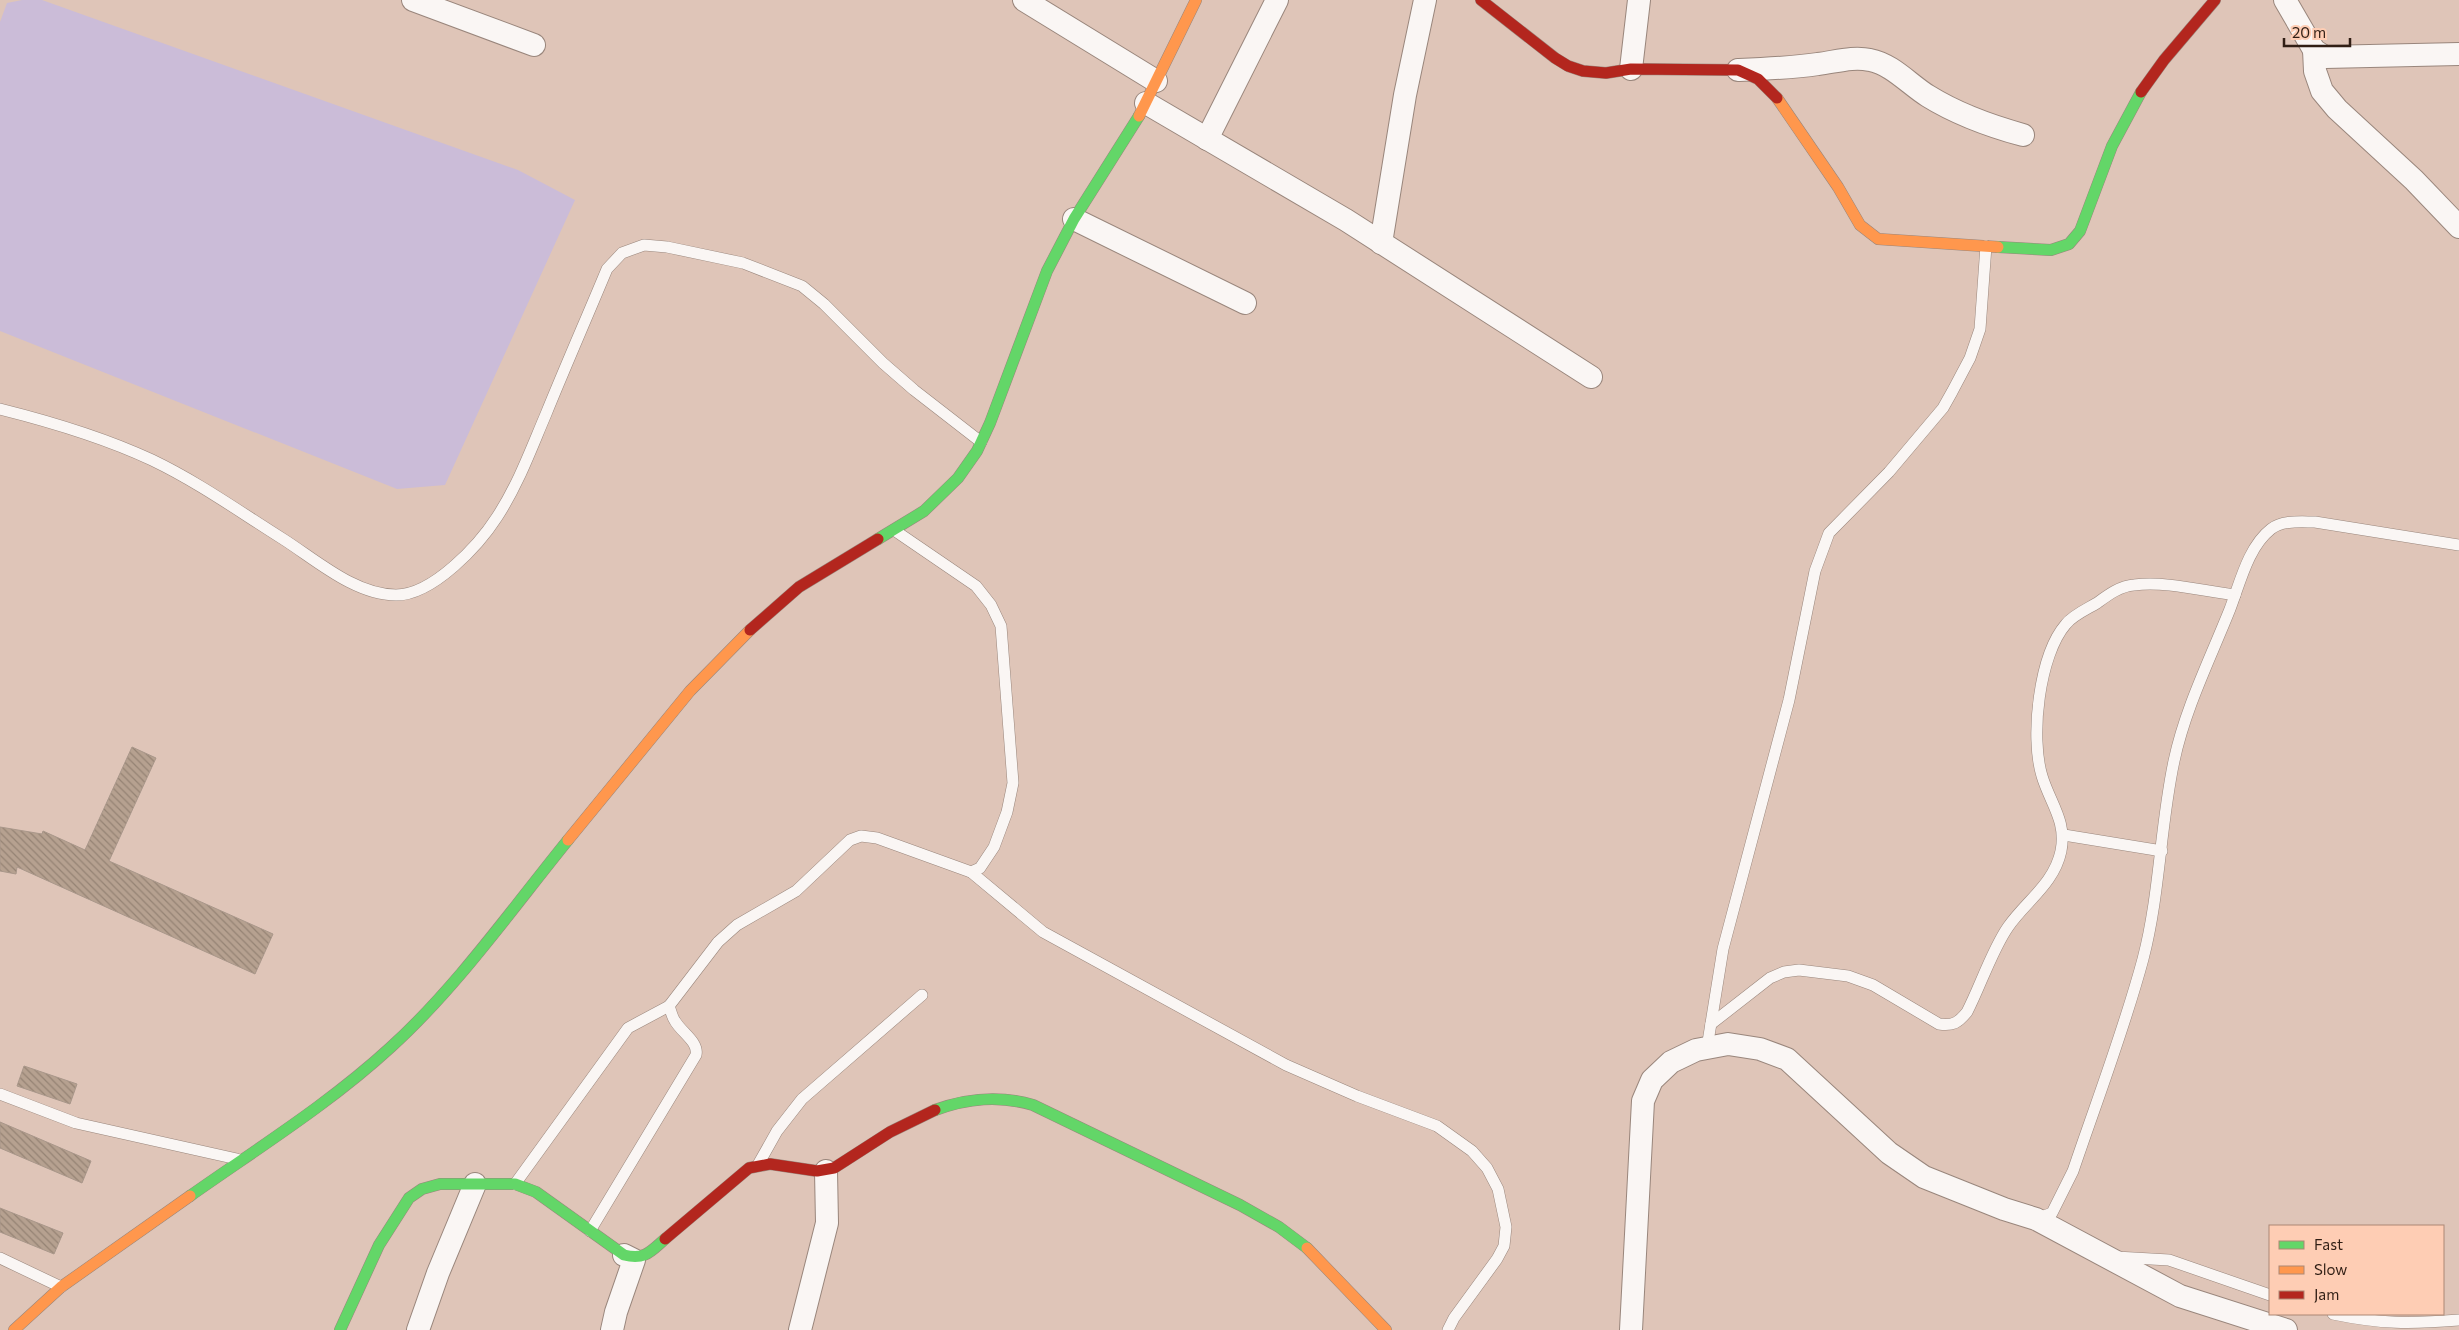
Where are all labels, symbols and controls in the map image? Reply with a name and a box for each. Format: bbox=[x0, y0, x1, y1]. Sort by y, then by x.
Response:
scale bar bbox=[2284, 15, 2350, 47]
text: 20 m bbox=[2292, 23, 2326, 41]
legend bbox=[2269, 1225, 2444, 1315]
text: Fast bbox=[2314, 1235, 2343, 1253]
text: Slow bbox=[2314, 1260, 2347, 1278]
text: Jam bbox=[2314, 1285, 2339, 1303]

